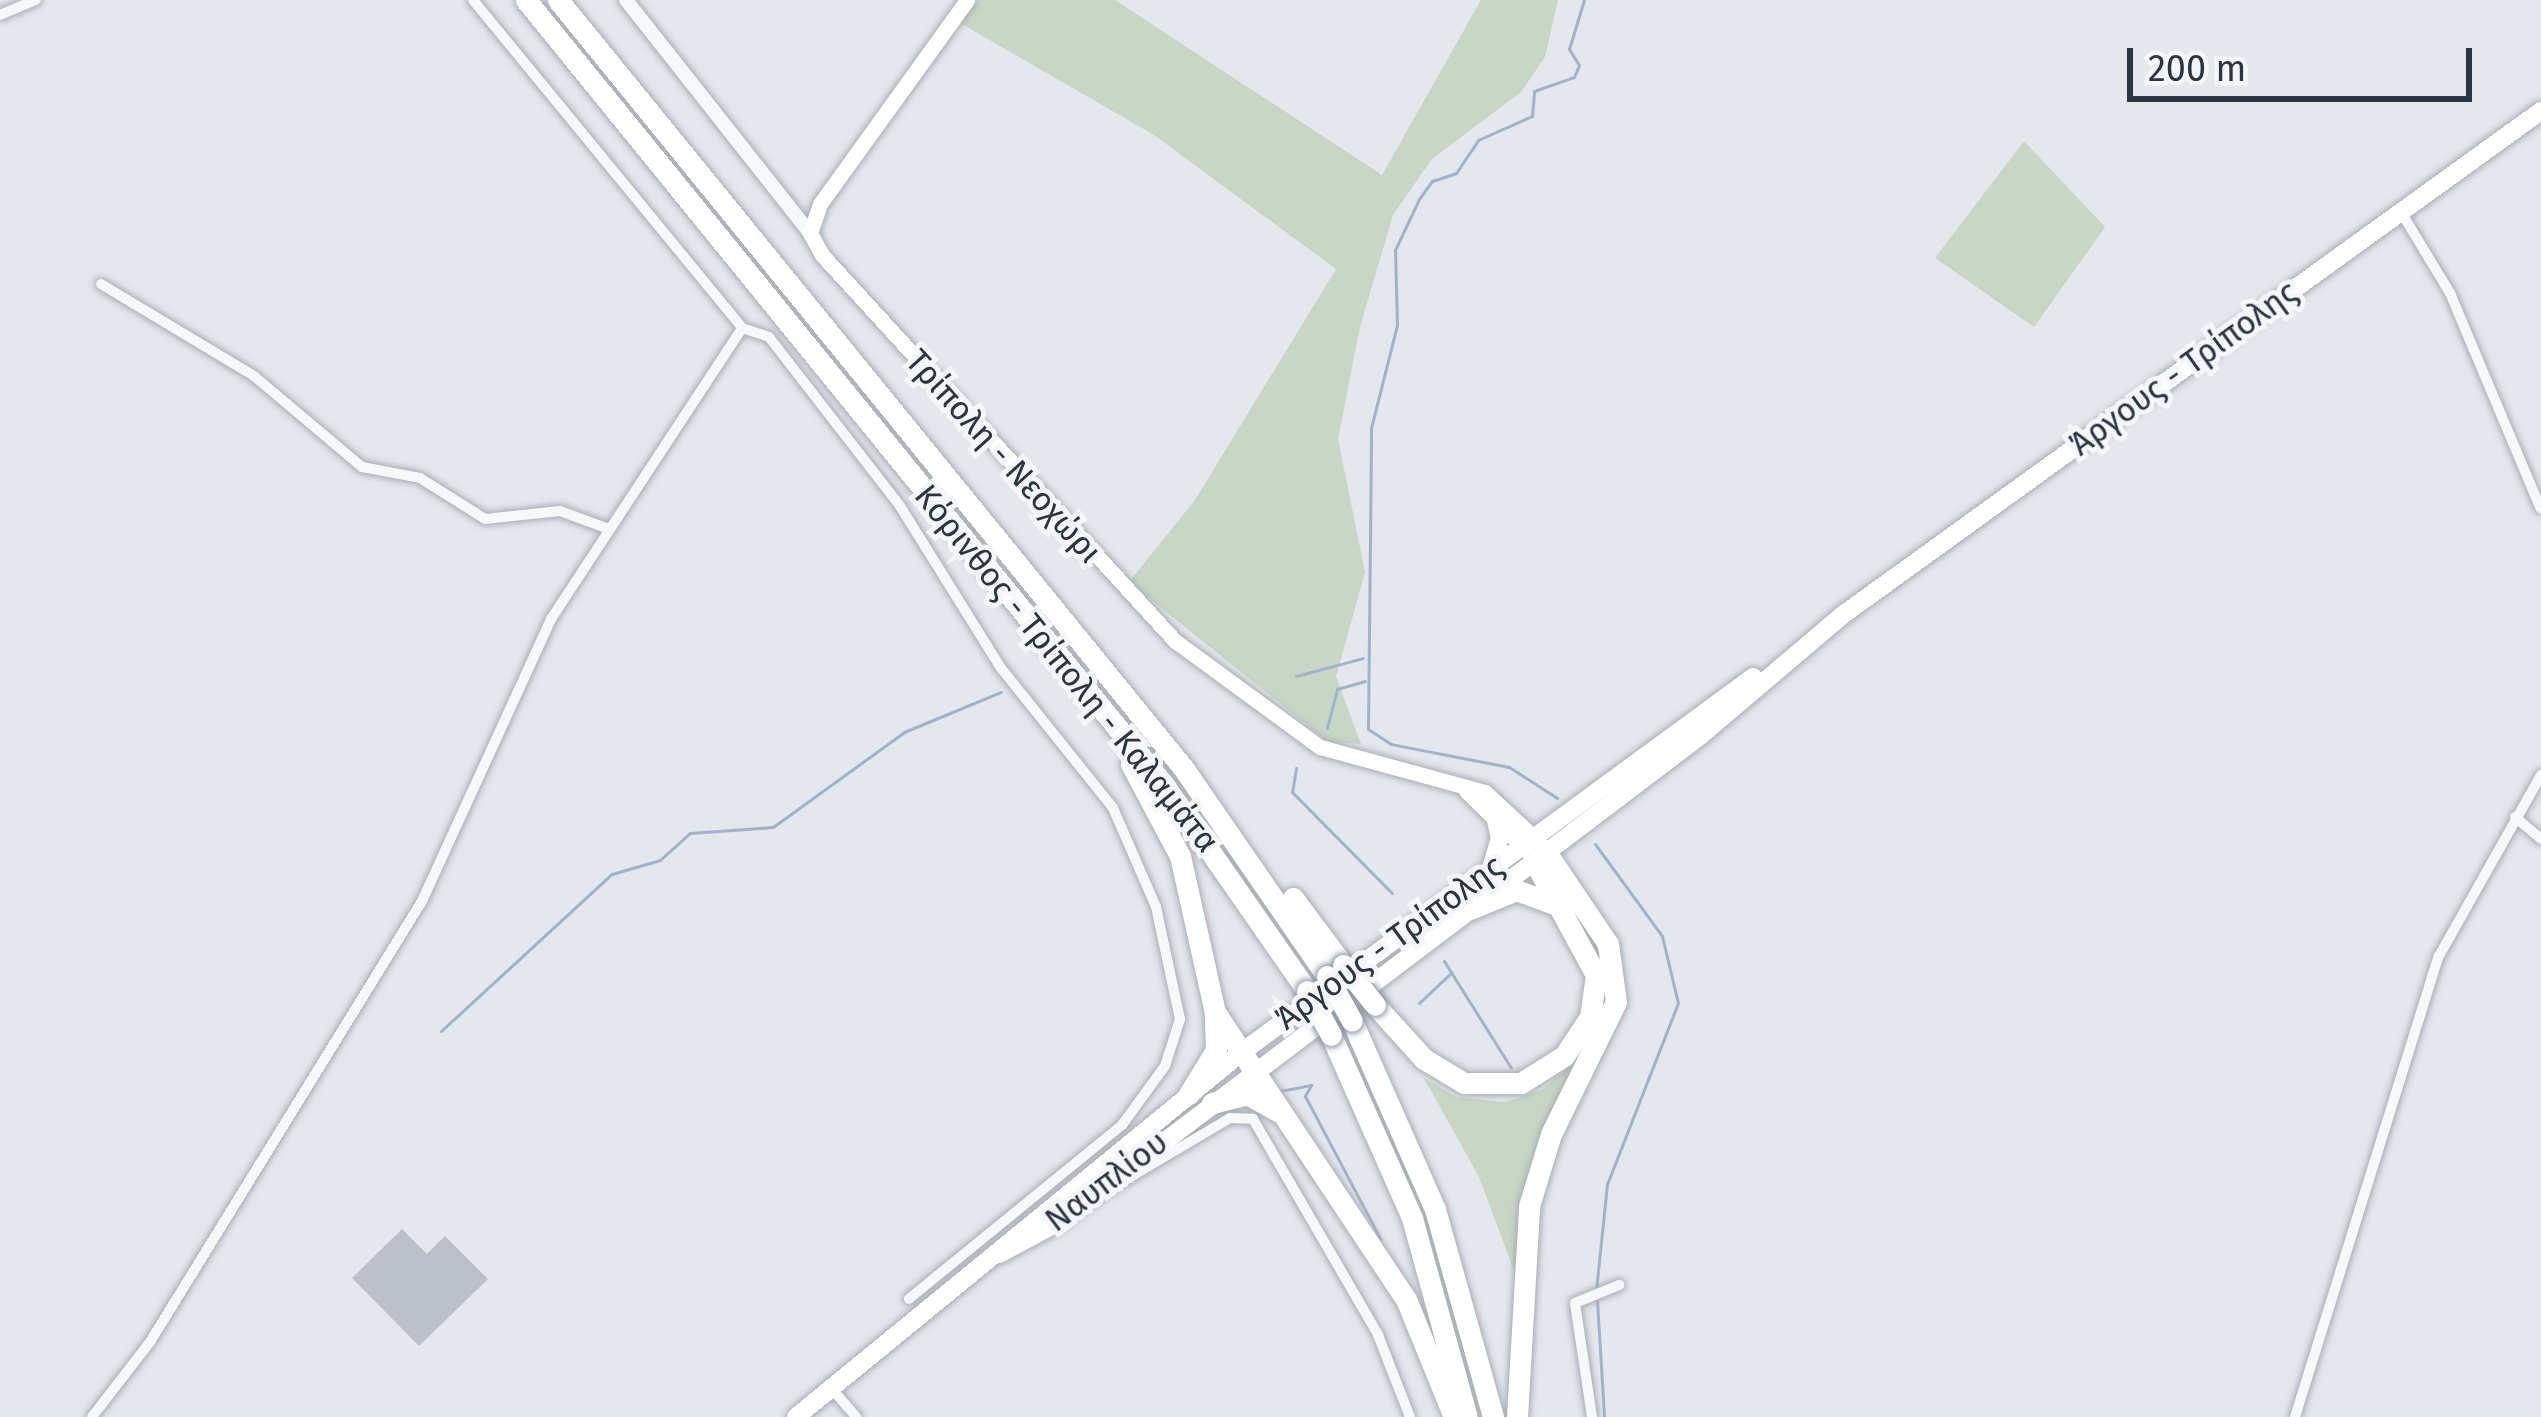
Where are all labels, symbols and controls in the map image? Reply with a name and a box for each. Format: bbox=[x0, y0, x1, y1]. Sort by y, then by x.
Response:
scale bar bbox=[2133, 24, 2478, 98]
text: 200 m bbox=[2148, 47, 2246, 91]
street label: Άργους - Τρίπολης bbox=[2062, 273, 2306, 465]
street label: Τρίπολη - Νεοχώρι bbox=[897, 342, 1109, 572]
street label: Κόρινθος - Τρίπολη - Καλαμάτα bbox=[905, 477, 1227, 861]
street label: Άργους - Τρίπολης bbox=[1268, 847, 1512, 1039]
street label: Ναυπλίου bbox=[1038, 1123, 1176, 1241]

